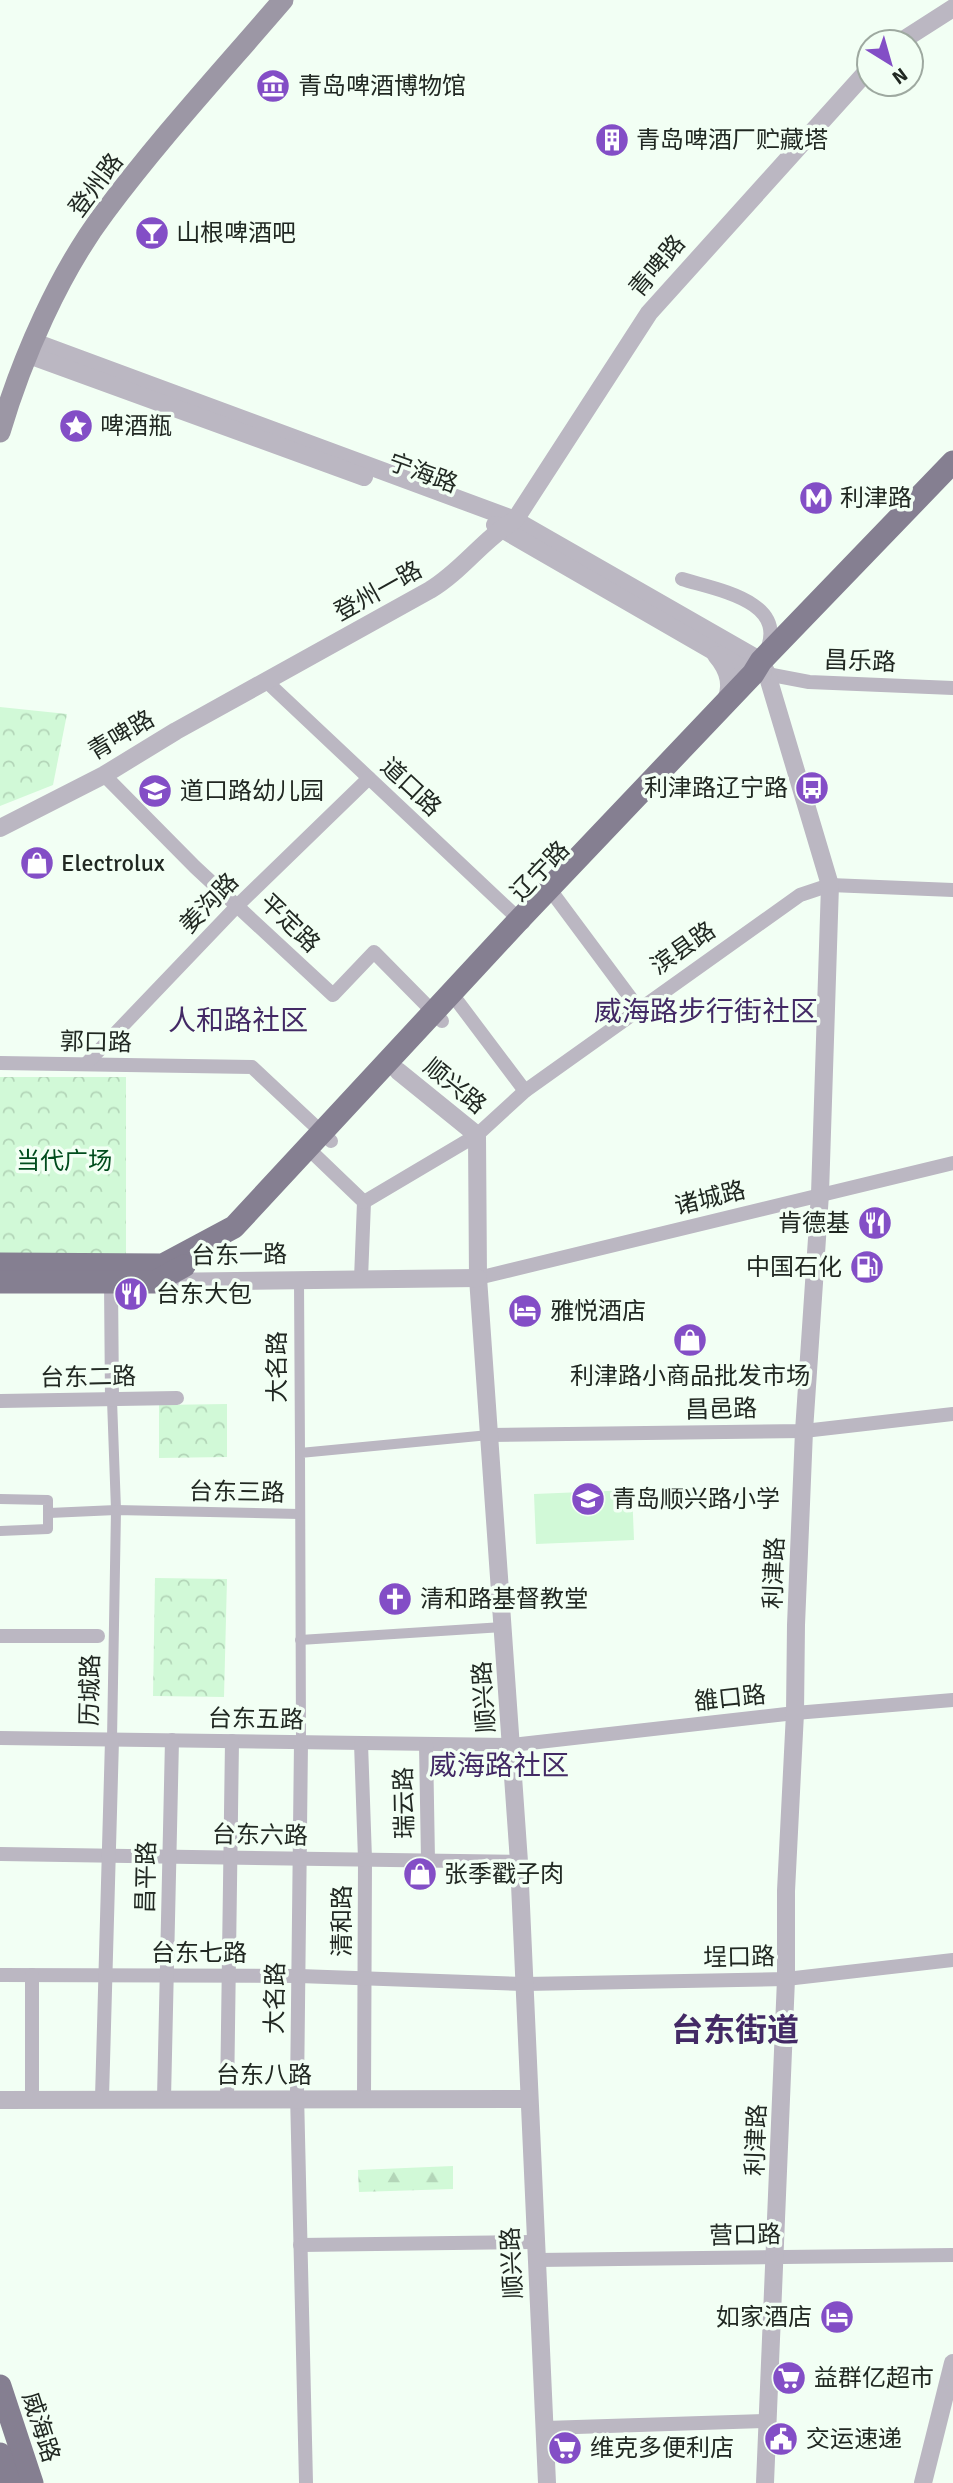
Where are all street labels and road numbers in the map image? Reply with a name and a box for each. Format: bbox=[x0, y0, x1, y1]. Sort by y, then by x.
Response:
street label: 登州路 bbox=[62, 147, 130, 223]
street label: 青啤路 bbox=[622, 229, 692, 303]
street label: 宁海路 bbox=[384, 447, 462, 499]
street label: 登州一路 bbox=[329, 555, 427, 627]
street label: 昌乐路 bbox=[823, 645, 897, 677]
street label: 青啤路 bbox=[82, 704, 160, 766]
street label: 道口路 bbox=[374, 751, 448, 823]
street label: 辽宁路 bbox=[504, 835, 576, 907]
street label: 姜沟路 bbox=[173, 867, 245, 939]
street label: 平定路 bbox=[254, 887, 326, 959]
street label: 滨县路 bbox=[645, 915, 721, 981]
street label: 郭口路 bbox=[60, 1026, 132, 1058]
street label: 顺兴路 bbox=[418, 1052, 492, 1120]
street label: 诸城路 bbox=[671, 1175, 749, 1221]
street label: 台东一路 bbox=[191, 1239, 287, 1271]
street label: 大名路 bbox=[262, 1331, 292, 1403]
street label: 台东二路 bbox=[40, 1361, 136, 1393]
street label: 昌邑路 bbox=[685, 1393, 757, 1425]
street label: 台东三路 bbox=[189, 1476, 285, 1508]
street label: 利津路 bbox=[758, 1536, 790, 1610]
street label: 历城路 bbox=[74, 1654, 106, 1726]
street label: 顺兴路 bbox=[467, 1660, 501, 1734]
street label: 雒口路 bbox=[693, 1679, 767, 1717]
street label: 台东五路 bbox=[208, 1703, 304, 1735]
street label: 瑞云路 bbox=[388, 1767, 420, 1839]
street label: 台东六路 bbox=[212, 1819, 308, 1851]
street label: 昌平路 bbox=[130, 1841, 162, 1913]
street label: 清和路 bbox=[327, 1885, 357, 1957]
street label: 台东七路 bbox=[151, 1938, 247, 1968]
street label: 埕口路 bbox=[703, 1941, 775, 1973]
street label: 大名路 bbox=[259, 1962, 291, 2034]
street label: 台东八路 bbox=[216, 2060, 312, 2090]
street label: 利津路 bbox=[740, 2103, 772, 2177]
street label: 营口路 bbox=[709, 2219, 781, 2251]
street label: 顺兴路 bbox=[495, 2226, 529, 2300]
street label: 威海路 bbox=[16, 2388, 66, 2466]

